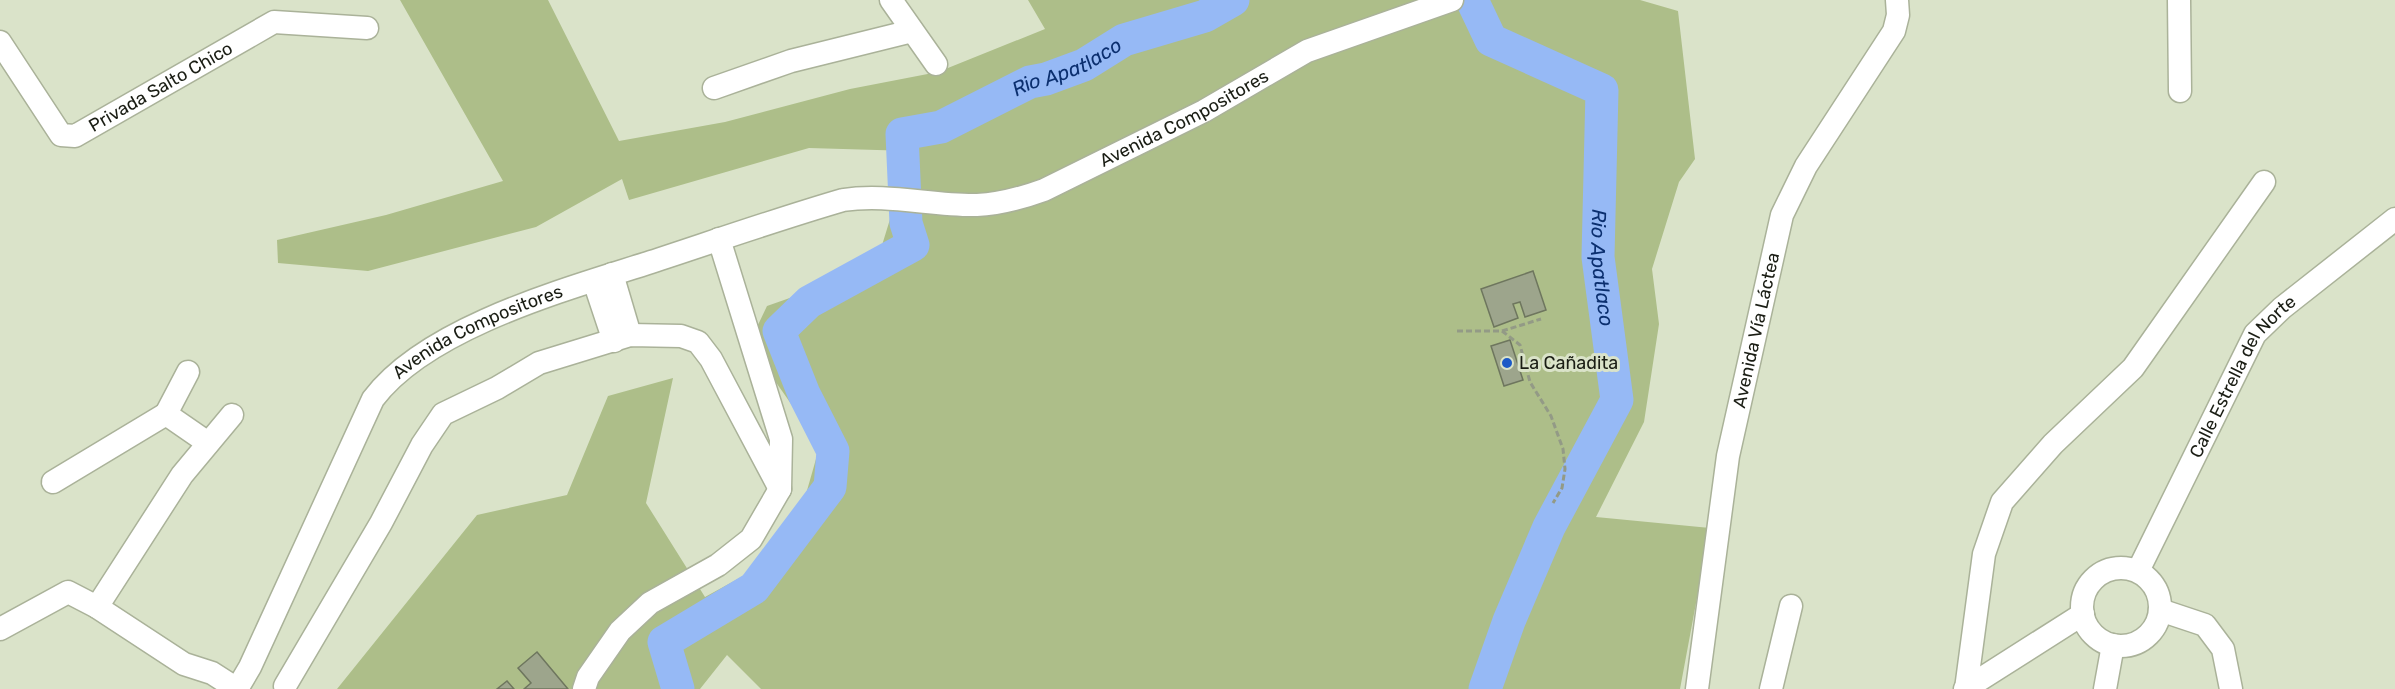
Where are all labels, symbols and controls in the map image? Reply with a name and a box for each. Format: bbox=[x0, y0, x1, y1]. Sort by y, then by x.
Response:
water label: Rio Apatlaco bbox=[1008, 33, 1126, 101]
street label: Privada Salto Chico bbox=[85, 37, 237, 137]
street label: Avenida Compositores bbox=[1096, 65, 1272, 172]
water label: Rio Apatlaco bbox=[1586, 209, 1619, 328]
street label: Avenida Vía Láctea bbox=[1728, 250, 1784, 410]
street label: Avenida Compositores bbox=[388, 280, 566, 384]
street label: Calle Estrella del Norte bbox=[2185, 290, 2300, 461]
place label: La Cañadita bbox=[1519, 352, 1618, 374]
marker: La Cañadita bbox=[1500, 356, 1514, 370]

